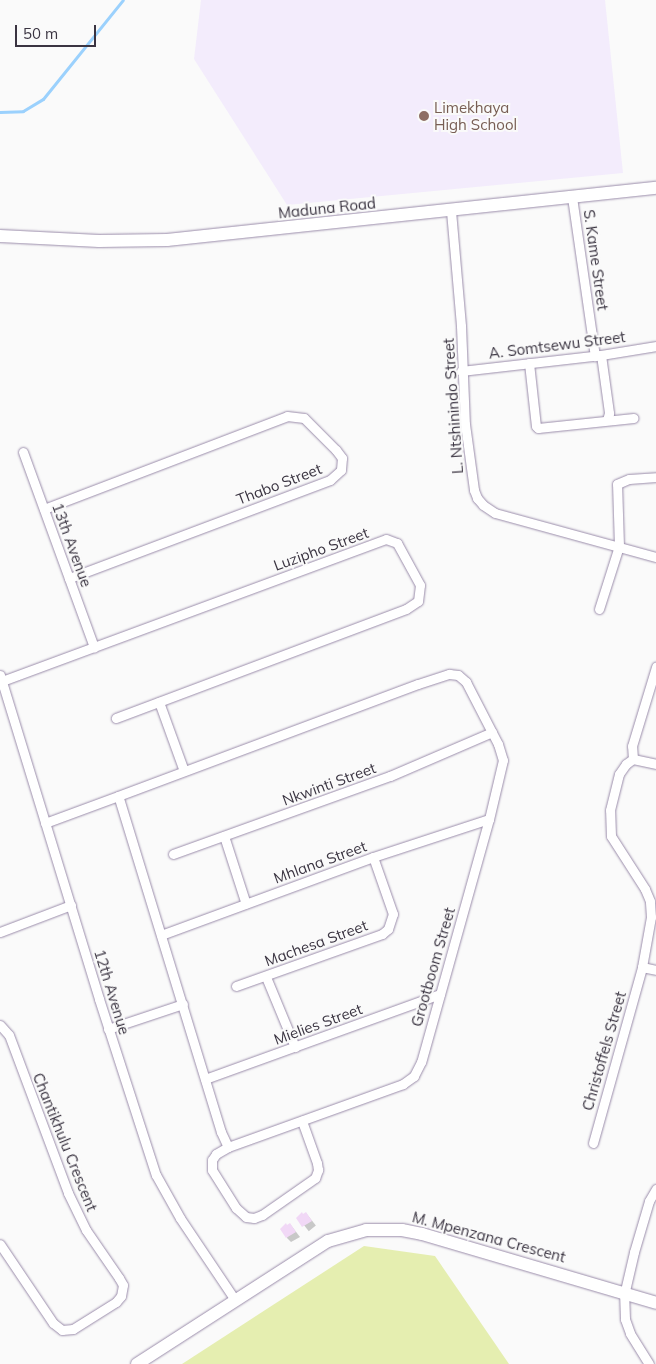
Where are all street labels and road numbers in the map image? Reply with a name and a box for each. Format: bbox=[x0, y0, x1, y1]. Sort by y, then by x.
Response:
street label: Maduna Road bbox=[277, 194, 377, 222]
street label: S. Kame Street bbox=[580, 208, 612, 312]
street label: A. Somtsewu Street bbox=[488, 328, 626, 362]
street label: L. Ntshinindo Street bbox=[439, 338, 467, 474]
street label: Thabo Street bbox=[234, 460, 324, 508]
street label: 13th Avenue bbox=[48, 500, 96, 590]
street label: Luzipho Street bbox=[271, 523, 371, 575]
street label: Nkwinti Street bbox=[280, 759, 378, 809]
street label: Mhlana Street bbox=[271, 837, 369, 887]
street label: Grootboom Street bbox=[407, 905, 459, 1029]
street label: Machesa Street bbox=[262, 916, 370, 970]
street label: 12th Avenue bbox=[90, 947, 134, 1037]
street label: Christoffels Street bbox=[578, 989, 630, 1113]
street label: Mielies Street bbox=[271, 1000, 365, 1048]
street label: Chantikhulu Crescent bbox=[29, 1070, 101, 1214]
street label: M. Mpenzana Crescent bbox=[410, 1208, 568, 1266]

